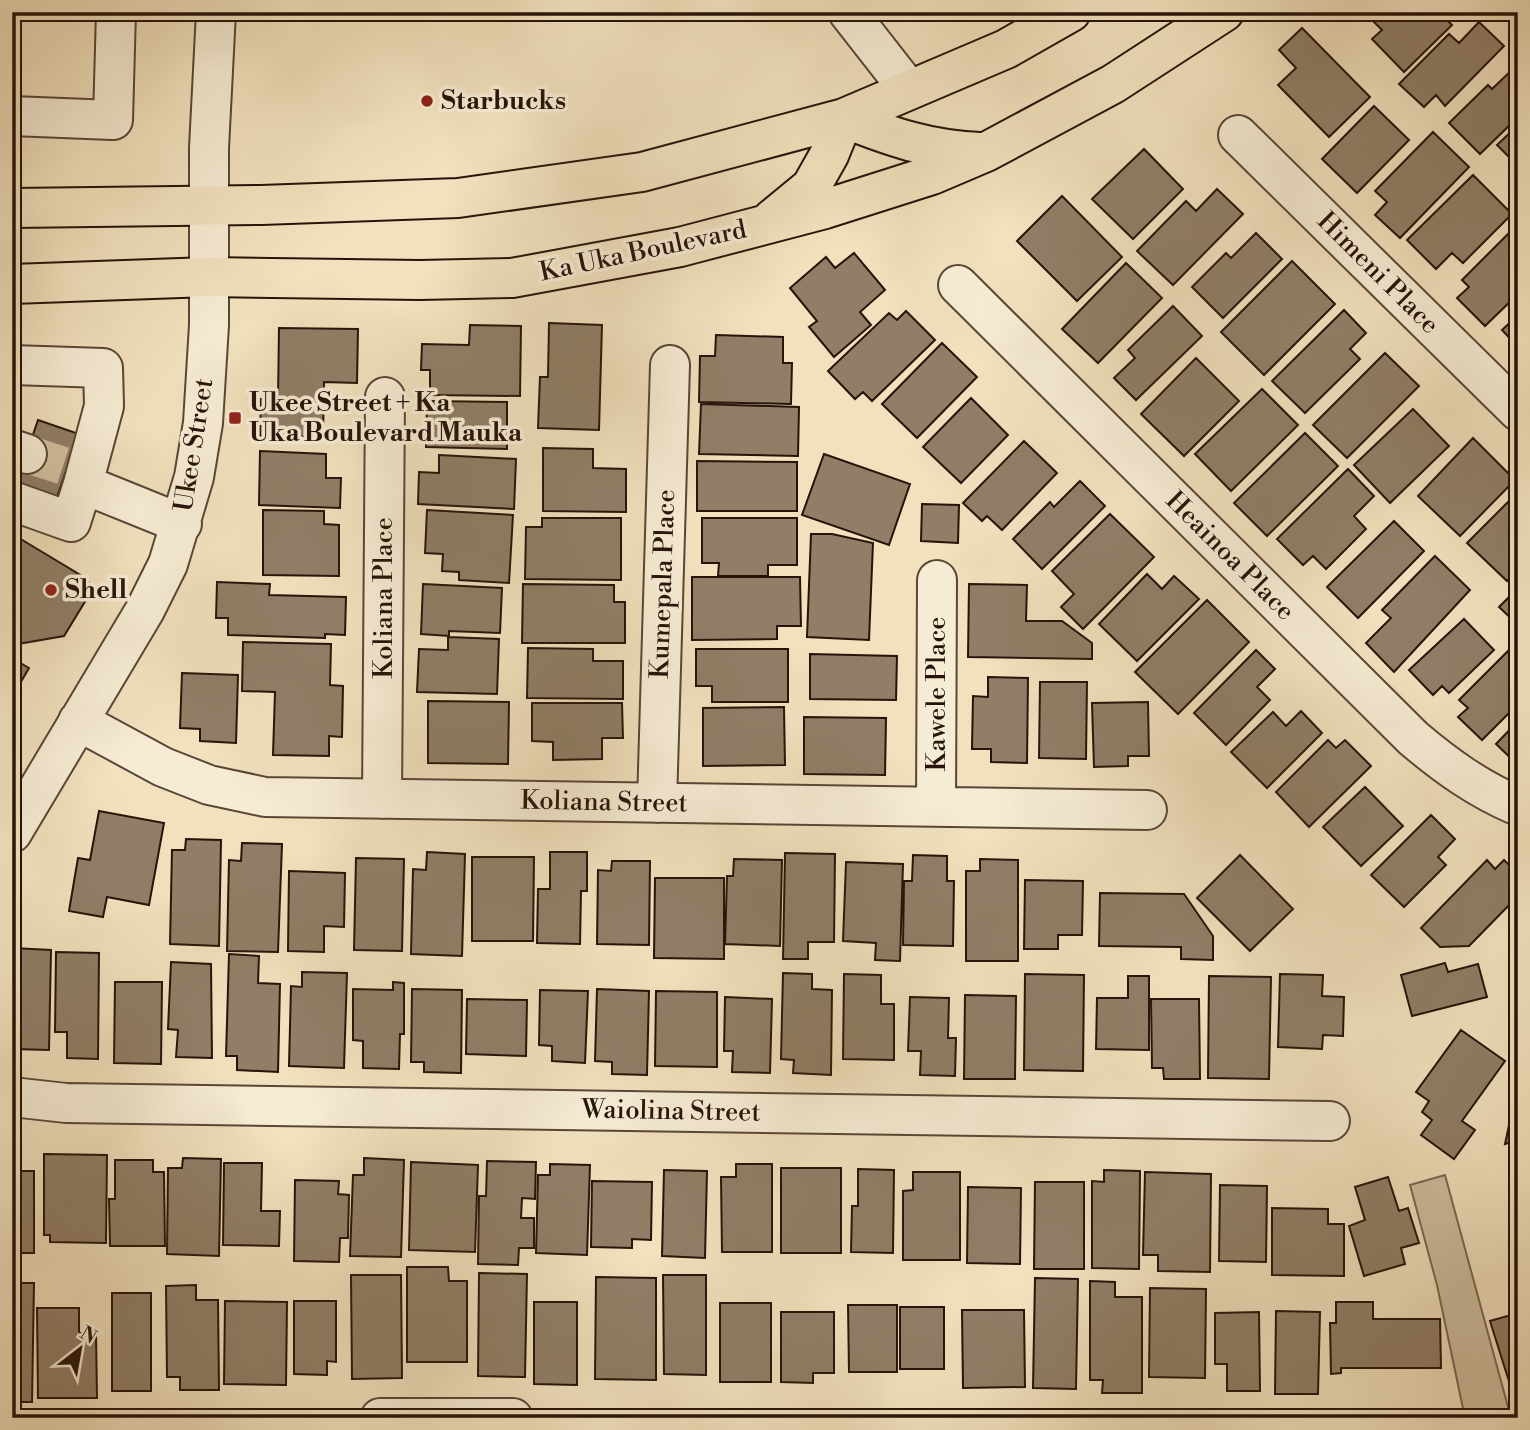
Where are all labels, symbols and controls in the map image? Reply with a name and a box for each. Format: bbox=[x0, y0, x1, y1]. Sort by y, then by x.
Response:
place label: Starbucks bbox=[441, 85, 566, 117]
marker: Starbucks bbox=[419, 93, 435, 109]
street label: Himeni Place bbox=[1310, 205, 1446, 341]
street label: Ka Uka Boulevard bbox=[537, 213, 750, 289]
street label: Ukee Street bbox=[168, 376, 220, 514]
place label: Ukee Street + Ka Uka Boulevard Mauka bbox=[249, 387, 523, 449]
marker: Ukee Street + Ka Uka Boulevard Mauka bbox=[227, 410, 243, 426]
street label: Heainoa Place bbox=[1159, 485, 1301, 627]
street label: Kumepala Place bbox=[644, 489, 682, 679]
street label: Koliana Place bbox=[368, 517, 400, 679]
place label: Shell bbox=[65, 574, 127, 606]
marker: Shell bbox=[43, 582, 59, 598]
street label: Kawele Place bbox=[921, 617, 953, 772]
street label: Koliana Street bbox=[520, 785, 688, 819]
street label: Waiolina Street bbox=[580, 1093, 761, 1129]
north arrow bbox=[46, 1314, 116, 1384]
text: N bbox=[76, 1321, 101, 1349]

